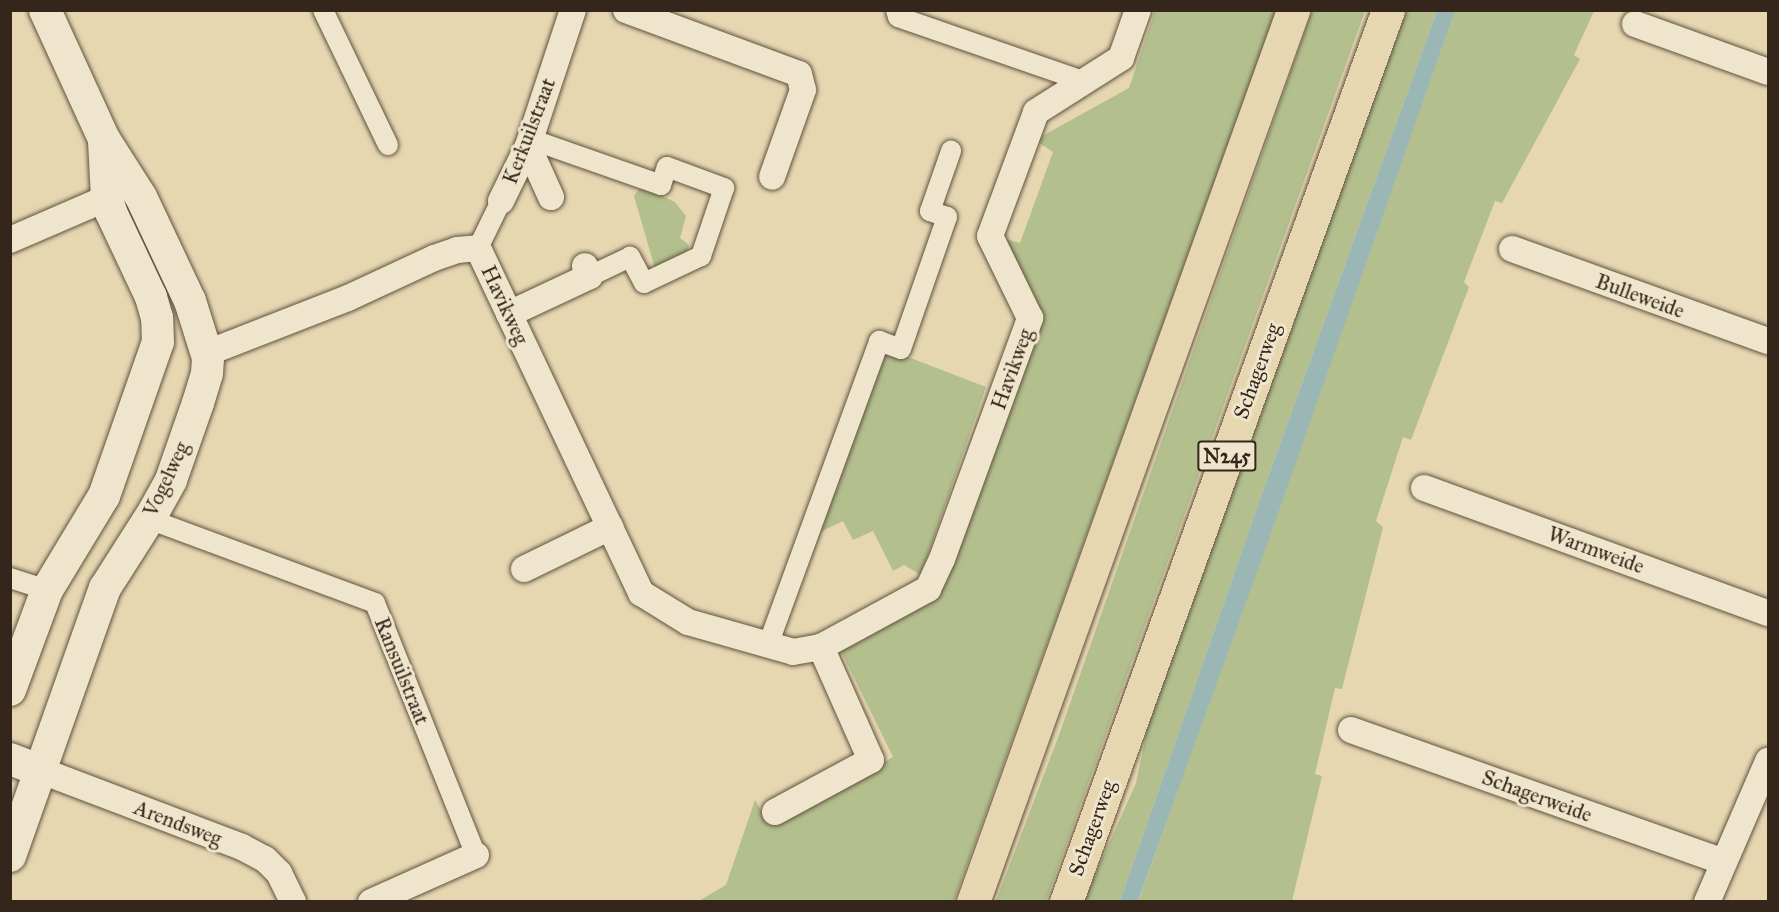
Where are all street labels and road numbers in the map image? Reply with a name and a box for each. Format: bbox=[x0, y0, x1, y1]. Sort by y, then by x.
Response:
street label: Kerkuilstraat bbox=[497, 74, 561, 188]
street label: Havikweg bbox=[476, 261, 534, 349]
street label: Bulleweide bbox=[1592, 268, 1688, 324]
street label: Schagerweg bbox=[1228, 320, 1286, 422]
street label: Havikweg bbox=[986, 325, 1038, 413]
street label: Vogelweg bbox=[138, 437, 194, 521]
road number: N245 bbox=[1197, 439, 1257, 473]
street label: Warmweide bbox=[1545, 521, 1647, 579]
street label: Ransuilstraat bbox=[369, 614, 435, 728]
street label: Schagerweide bbox=[1479, 764, 1595, 828]
street label: Schagerweg bbox=[1063, 777, 1121, 879]
street label: Arendsweg bbox=[130, 795, 226, 851]

